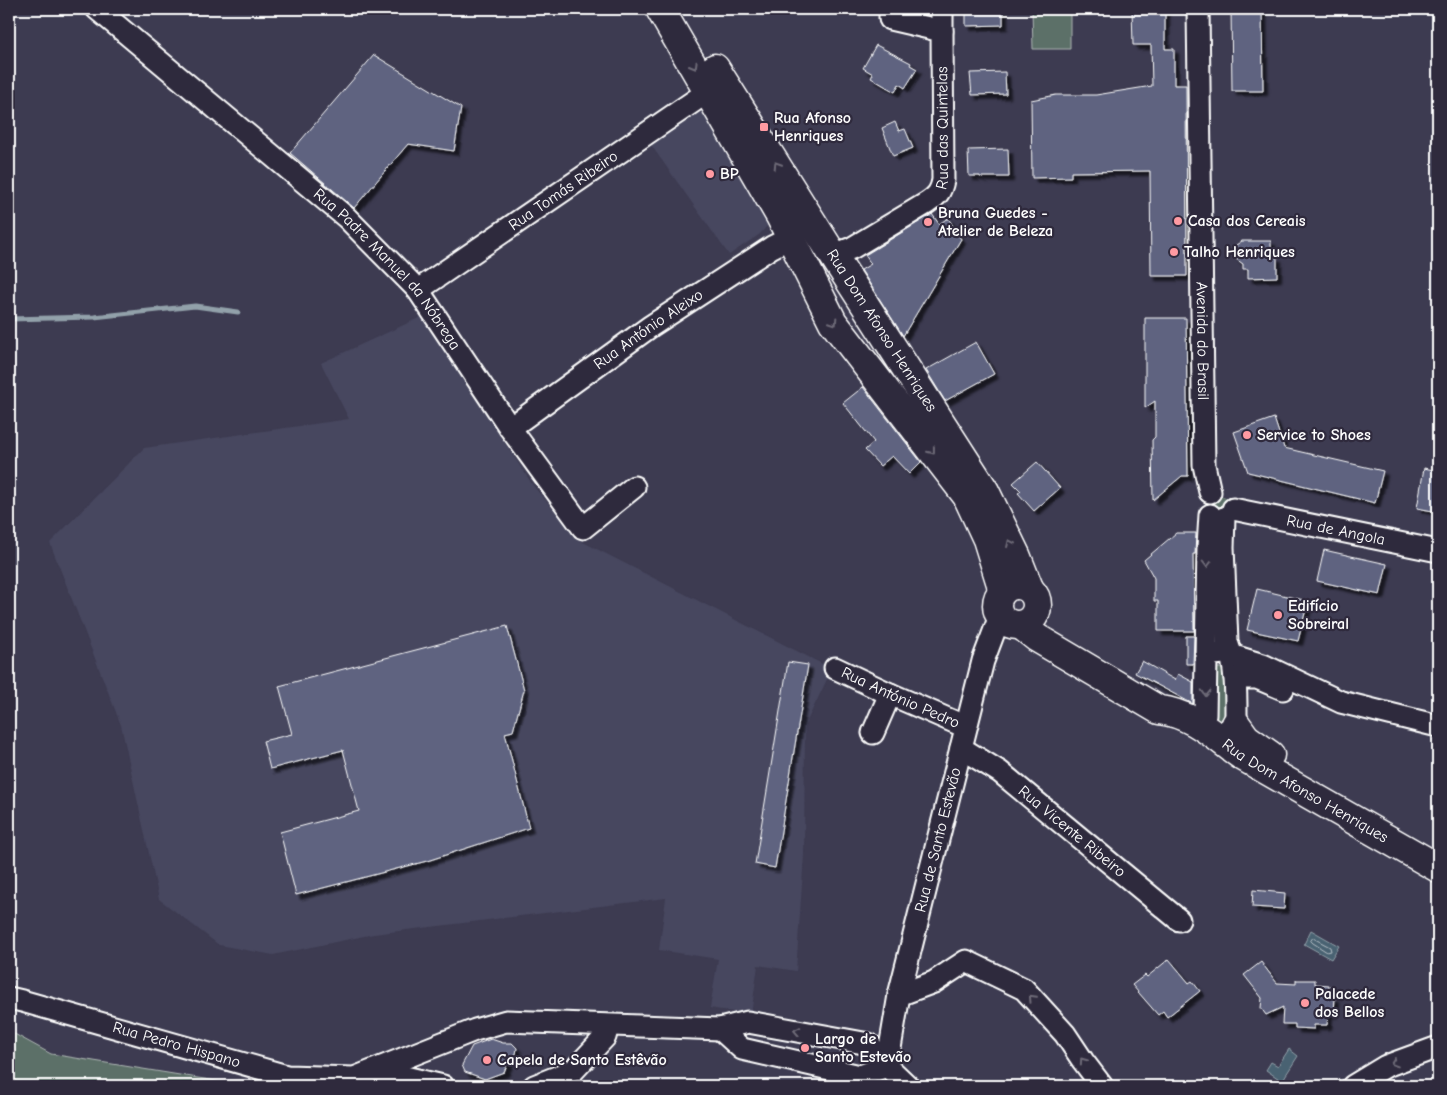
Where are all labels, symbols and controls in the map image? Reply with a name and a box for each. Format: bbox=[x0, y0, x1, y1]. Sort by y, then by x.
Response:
one-way arrow bbox=[687, 61, 697, 70]
street label: Rua das Quintelas bbox=[932, 66, 952, 191]
place label: Rua Afonso Henriques bbox=[774, 109, 851, 145]
marker: Rua Afonso Henriques bbox=[758, 121, 770, 133]
street label: Rua Tomás Ribeiro bbox=[505, 147, 621, 234]
one-way arrow bbox=[773, 162, 783, 171]
place label: BP bbox=[720, 165, 739, 183]
marker: BP bbox=[704, 168, 716, 180]
street label: Rua Padre Manuel da Nóbrega bbox=[310, 185, 464, 353]
place label: Bruna Guedes - Atelier de Beleza bbox=[938, 204, 1053, 240]
place label: Casa dos Cereais bbox=[1188, 212, 1306, 230]
marker: Casa dos Cereais bbox=[1172, 215, 1184, 227]
marker: Bruna Guedes - Atelier de Beleza bbox=[922, 216, 934, 228]
place label: Talho Henriques bbox=[1184, 243, 1295, 261]
street label: Rua Dom Afonso Henriques bbox=[823, 246, 941, 415]
marker: Talho Henriques bbox=[1168, 246, 1180, 258]
street label: Avenida do Brasil bbox=[1193, 282, 1212, 400]
street label: Rua António Aleixo bbox=[590, 286, 706, 373]
one-way arrow bbox=[827, 317, 837, 326]
place label: Service to Shoes bbox=[1257, 426, 1371, 444]
marker: Service to Shoes bbox=[1241, 429, 1253, 441]
one-way arrow bbox=[927, 445, 935, 454]
street label: Rua de Angola bbox=[1285, 511, 1387, 549]
one-way arrow bbox=[1006, 539, 1016, 548]
one-way arrow bbox=[1202, 560, 1213, 568]
place label: Edifício Sobreiral bbox=[1288, 597, 1349, 633]
marker: Edifício Sobreiral bbox=[1272, 609, 1284, 621]
street label: Rua António Pedro bbox=[838, 663, 962, 732]
one-way arrow bbox=[1201, 689, 1211, 697]
street label: Rua Dom Afonso Henriques bbox=[1218, 735, 1391, 847]
street label: Rua de Santo Estevão bbox=[911, 766, 965, 914]
street label: Rua Vicente Ribeiro bbox=[1015, 782, 1129, 881]
place label: Palacede dos Bellos bbox=[1315, 985, 1385, 1021]
one-way arrow bbox=[1029, 995, 1038, 1004]
marker: Palacede dos Bellos bbox=[1299, 997, 1311, 1009]
street label: Rua Pedro Hispano bbox=[111, 1018, 243, 1071]
one-way arrow bbox=[793, 1026, 802, 1037]
place label: Largo de Santo Estevão bbox=[815, 1030, 911, 1066]
marker: Largo de Santo Estevão bbox=[799, 1042, 811, 1054]
place label: Capela de Santo Estêvão bbox=[497, 1051, 667, 1069]
marker: Capela de Santo Estêvão bbox=[481, 1054, 493, 1066]
one-way arrow bbox=[1080, 1057, 1089, 1067]
one-way arrow bbox=[1390, 1057, 1398, 1067]

